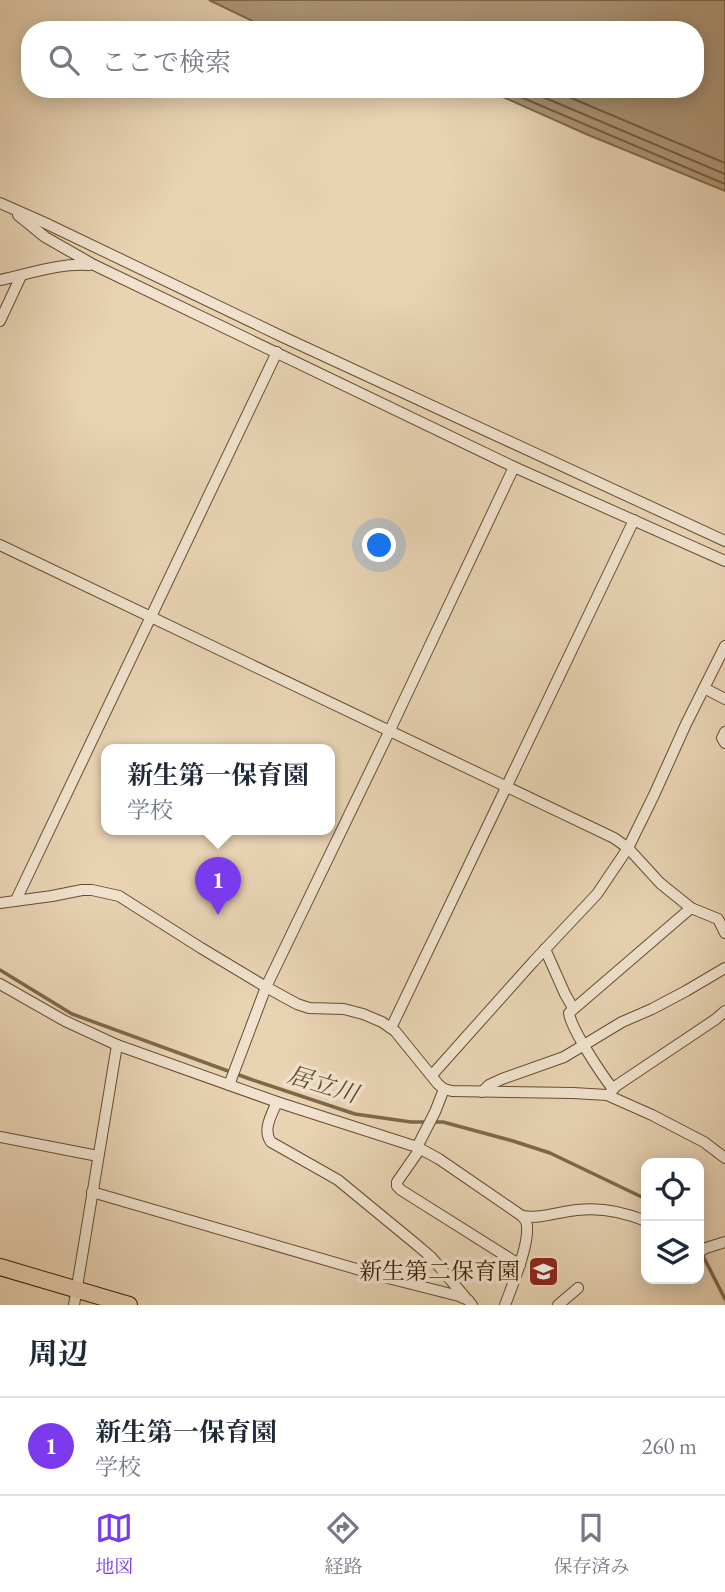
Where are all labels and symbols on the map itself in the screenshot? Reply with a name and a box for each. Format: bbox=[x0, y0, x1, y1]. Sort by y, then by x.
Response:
your location bbox=[362, 528, 396, 562]
pin: 1 bbox=[195, 857, 241, 915]
water label: 居立川 bbox=[284, 1059, 365, 1110]
school or university icon: 新生第二保育園 bbox=[526, 1254, 560, 1288]
place label: 新生第二保育園 bbox=[359, 1256, 520, 1286]

